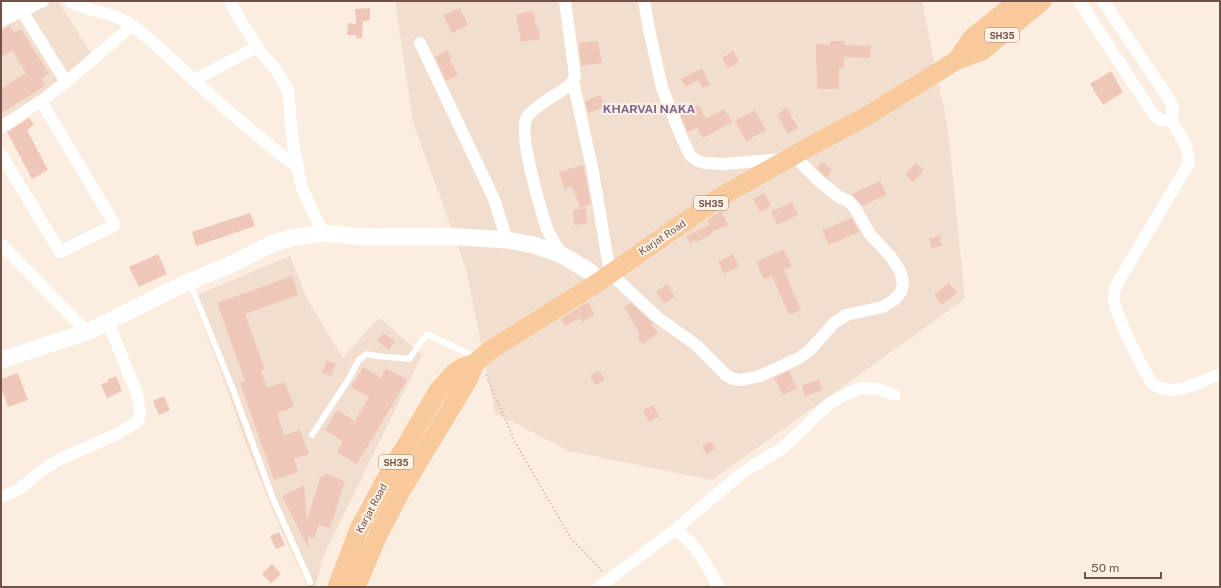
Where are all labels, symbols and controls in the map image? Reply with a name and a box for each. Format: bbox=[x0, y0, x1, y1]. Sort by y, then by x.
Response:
road number: SH35 bbox=[985, 28, 1019, 42]
district label: KHARVAI NAKA bbox=[603, 102, 695, 116]
road number: SH35 bbox=[694, 196, 728, 210]
street label: Karjat Road bbox=[636, 217, 688, 257]
road number: SH35 bbox=[379, 455, 413, 469]
street label: Karjat Road bbox=[353, 481, 389, 535]
scale bar bbox=[1085, 554, 1161, 580]
text: 50 m bbox=[1091, 561, 1119, 575]

